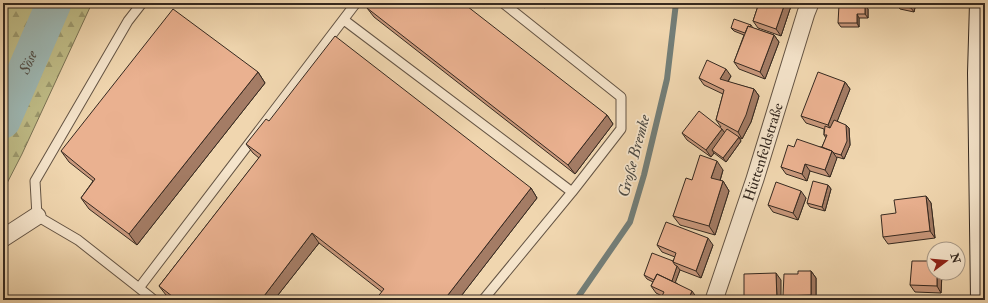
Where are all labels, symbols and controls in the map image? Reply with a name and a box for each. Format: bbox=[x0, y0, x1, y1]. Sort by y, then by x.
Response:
water label: Söse bbox=[14, 47, 43, 78]
street label: Hüttenfeldstraße bbox=[739, 100, 787, 204]
water label: Große Bremke bbox=[613, 112, 655, 199]
north arrow bbox=[926, 241, 966, 281]
text: N bbox=[947, 251, 963, 266]

